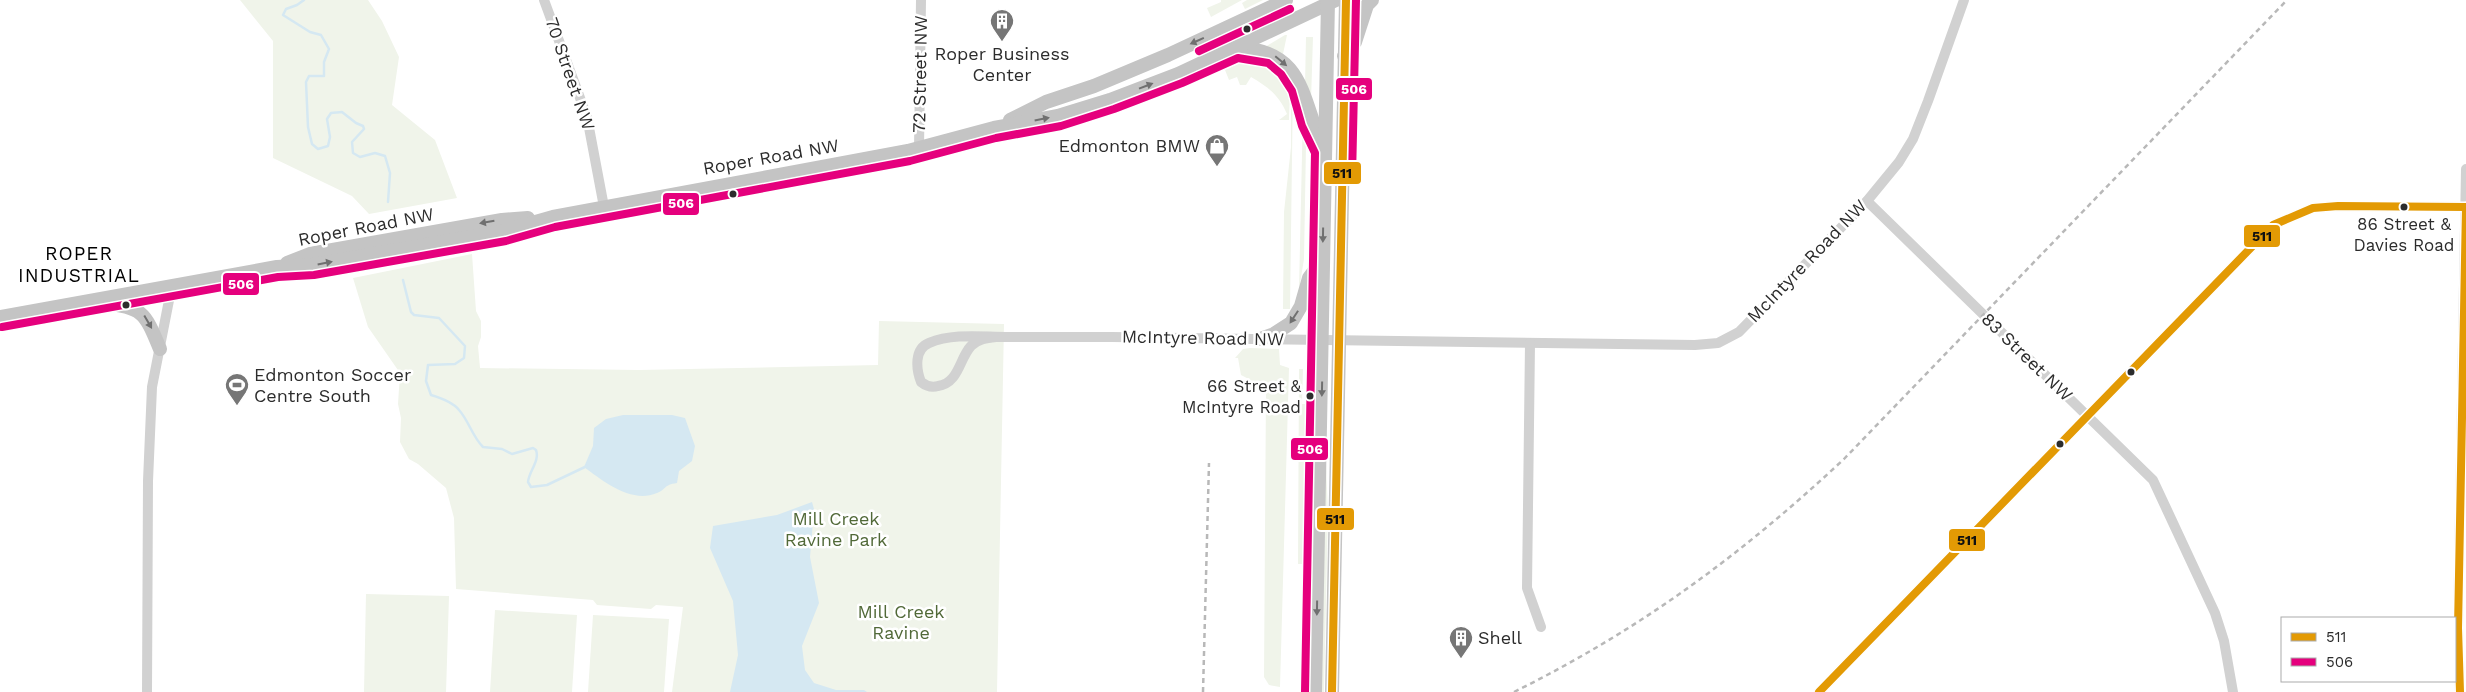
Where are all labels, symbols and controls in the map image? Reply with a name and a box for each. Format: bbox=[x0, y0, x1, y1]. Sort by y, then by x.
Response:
building icon: Roper Business Center bbox=[989, 8, 1015, 42]
street label: 70 Street NW bbox=[541, 15, 600, 133]
street label: 72 Street NW bbox=[908, 15, 931, 133]
unlabelled marker bbox=[1242, 24, 1252, 34]
one-way arrow bbox=[1190, 38, 1204, 46]
place label: Roper Business Center bbox=[935, 43, 1069, 85]
one-way arrow bbox=[1275, 55, 1288, 66]
line badge: 506 bbox=[1335, 77, 1373, 101]
text: 506 bbox=[1341, 81, 1367, 97]
one-way arrow bbox=[1138, 82, 1153, 89]
one-way arrow bbox=[1034, 115, 1049, 123]
shop icon: Edmonton BMW bbox=[1204, 133, 1230, 167]
street label: Roper Road NW bbox=[701, 134, 841, 179]
place label: Edmonton BMW bbox=[1059, 135, 1200, 156]
line badge: 511 bbox=[1323, 161, 1362, 185]
text: 511 bbox=[1332, 165, 1352, 181]
unlabelled marker bbox=[728, 189, 738, 199]
line badge: 506 bbox=[662, 192, 700, 216]
text: 506 bbox=[668, 195, 694, 211]
street label: McIntyre Road NW bbox=[1743, 195, 1871, 326]
marker: 86 Street & Davies Road bbox=[2399, 202, 2409, 212]
street label: Roper Road NW bbox=[296, 203, 436, 250]
place label: 86 Street & Davies Road bbox=[2353, 214, 2455, 255]
one-way arrow bbox=[479, 219, 495, 227]
line badge: 511 bbox=[2243, 224, 2281, 248]
one-way arrow bbox=[1319, 227, 1327, 243]
text: 511 bbox=[2252, 228, 2272, 244]
district label: ROPER INDUSTRIAL bbox=[18, 242, 140, 287]
one-way arrow bbox=[318, 259, 333, 267]
line badge: 506 bbox=[222, 272, 260, 296]
text: 506 bbox=[228, 276, 254, 292]
unlabelled marker bbox=[121, 300, 131, 310]
street label: 83 Street NW bbox=[1978, 308, 2077, 405]
one-way arrow bbox=[1290, 311, 1299, 324]
one-way arrow bbox=[144, 315, 152, 330]
street label: McIntyre Road NW bbox=[1122, 326, 1284, 349]
place label: Edmonton Soccer Centre South bbox=[254, 364, 411, 406]
unlabelled marker bbox=[2126, 367, 2136, 377]
sports icon: Edmonton Soccer Centre South bbox=[224, 372, 250, 406]
place label: 66 Street & McIntyre Road bbox=[1182, 376, 1301, 417]
one-way arrow bbox=[1318, 381, 1326, 397]
marker: 66 Street & McIntyre Road bbox=[1305, 391, 1315, 401]
line badge: 506 bbox=[1290, 437, 1329, 461]
unlabelled marker bbox=[2055, 439, 2065, 449]
text: 506 bbox=[1297, 441, 1323, 457]
line badge: 511 bbox=[1316, 507, 1355, 531]
park label: Mill Creek Ravine Park bbox=[785, 508, 887, 550]
text: 511 bbox=[1325, 511, 1345, 527]
line badge: 511 bbox=[1948, 528, 1986, 552]
text: 511 bbox=[1957, 532, 1977, 548]
one-way arrow bbox=[1313, 600, 1321, 616]
park label: Mill Creek Ravine bbox=[857, 601, 945, 643]
legend bbox=[2281, 617, 2456, 682]
building icon: Shell bbox=[1448, 625, 1474, 659]
place label: Shell bbox=[1478, 627, 1523, 648]
text: 511 bbox=[2326, 628, 2346, 646]
text: 506 bbox=[2326, 653, 2353, 671]

